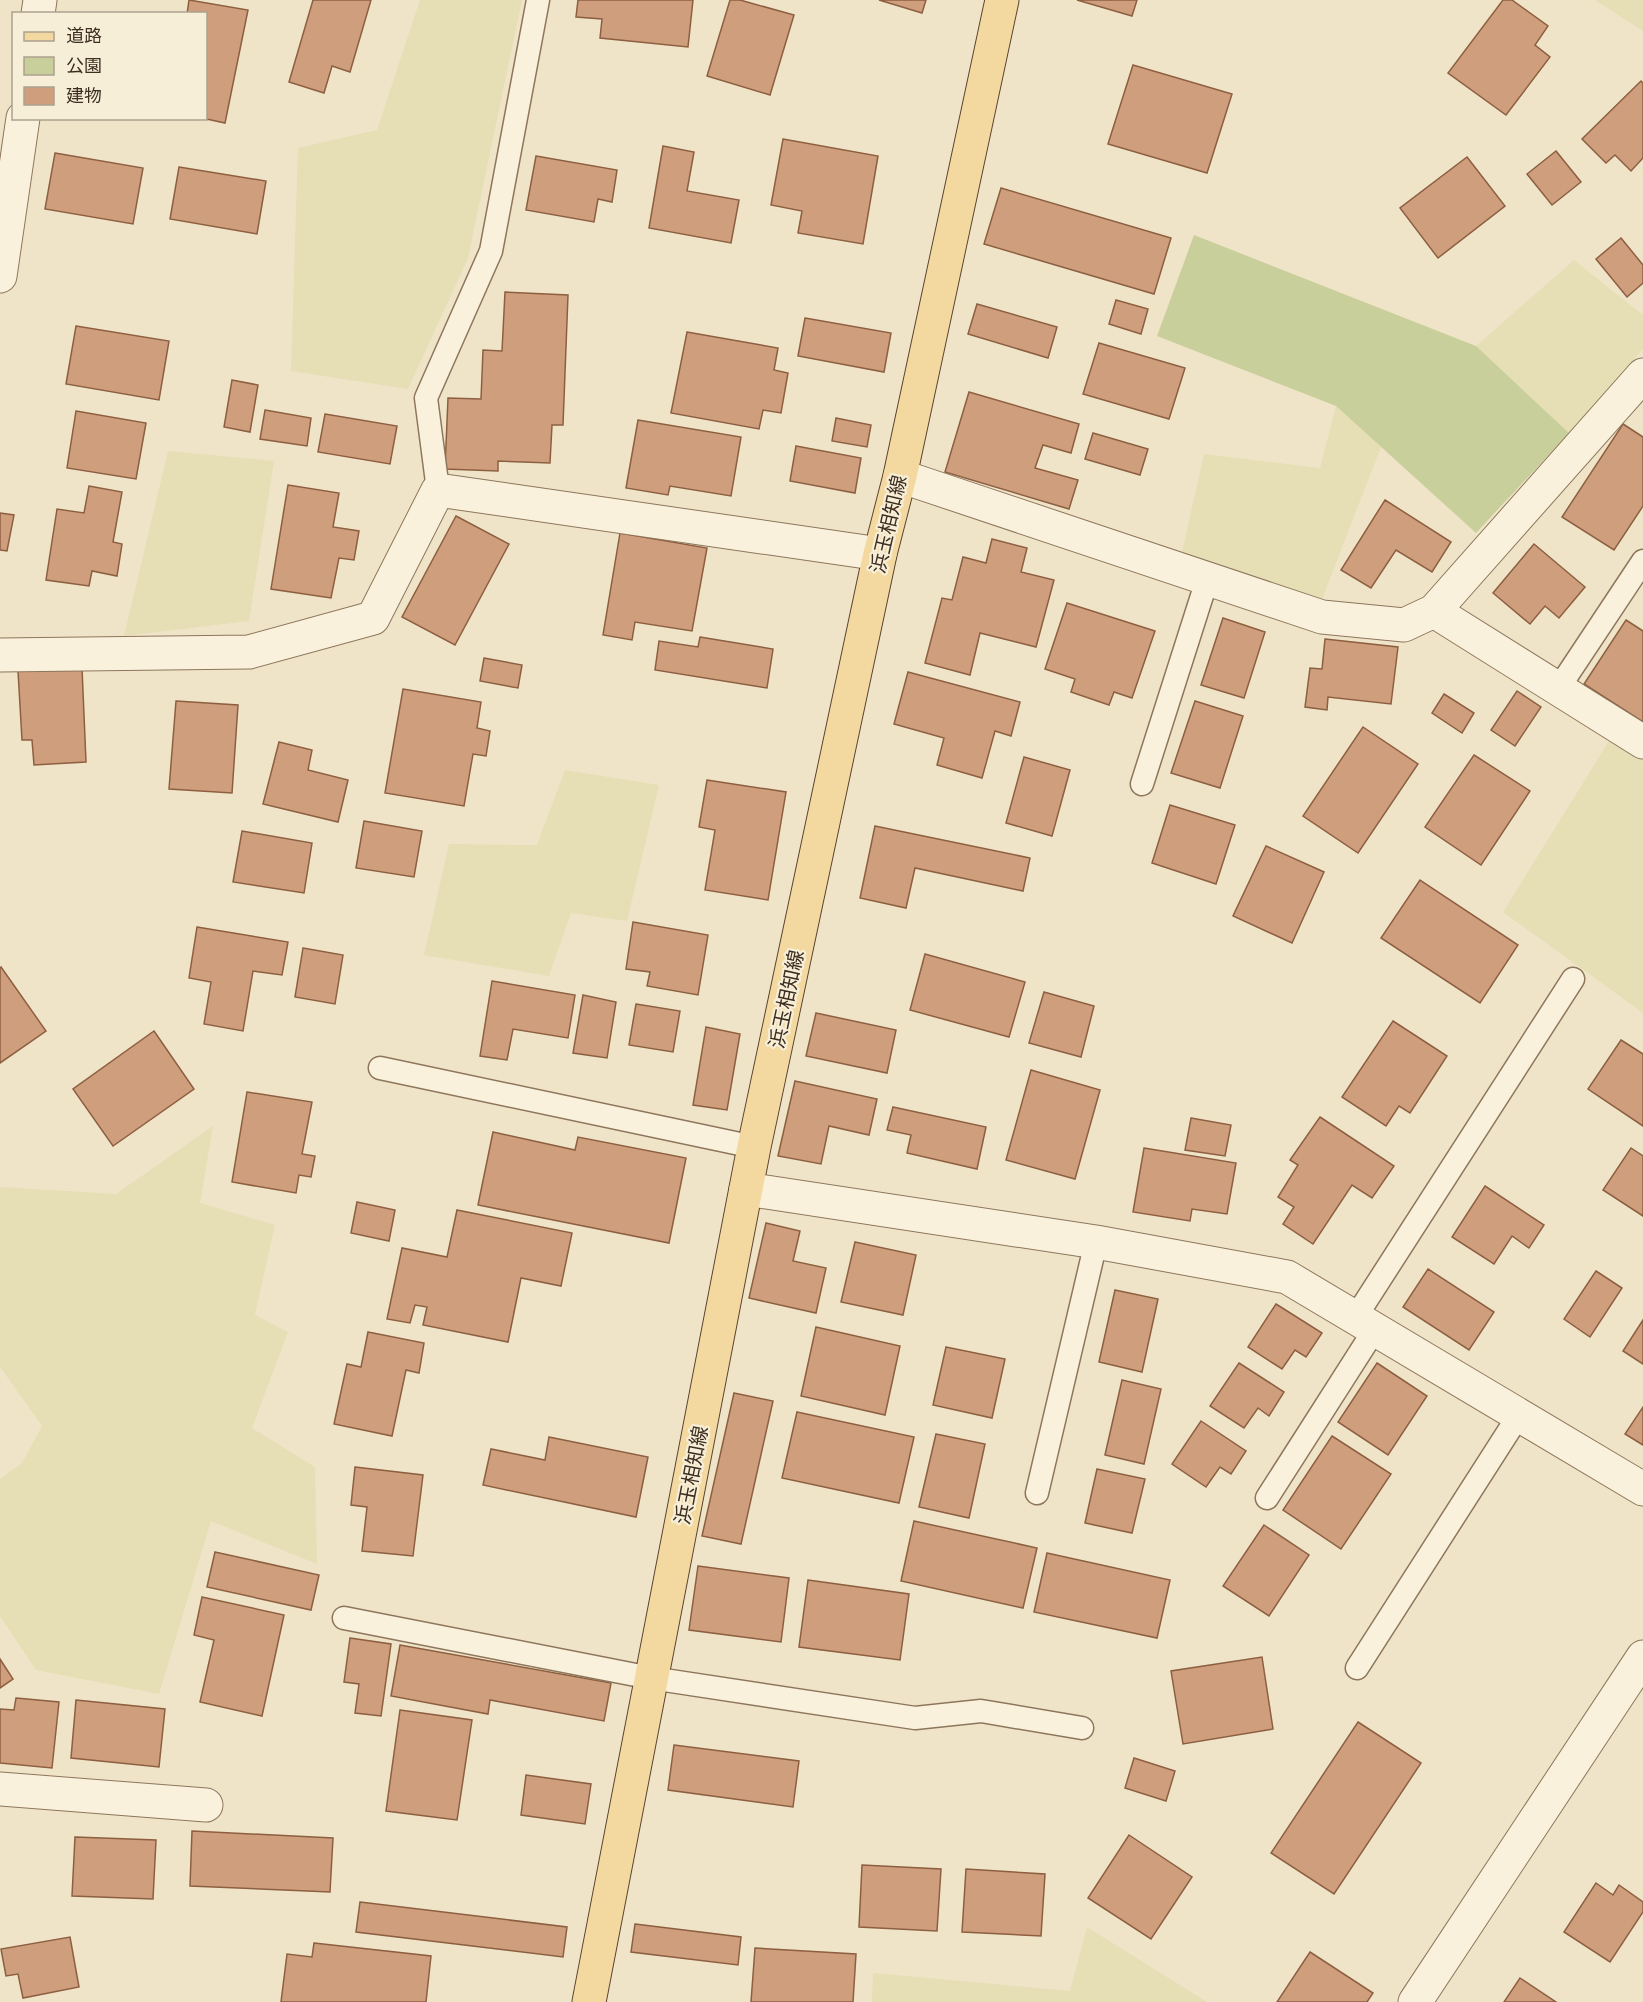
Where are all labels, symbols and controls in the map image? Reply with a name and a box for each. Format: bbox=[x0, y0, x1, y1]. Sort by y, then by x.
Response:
legend bbox=[12, 12, 207, 120]
text: 道路 bbox=[66, 24, 102, 47]
text: 公園 bbox=[66, 54, 102, 77]
text: 建物 bbox=[66, 84, 102, 107]
street label: 浜玉相知線 bbox=[865, 472, 911, 576]
street label: 浜玉相知線 bbox=[763, 947, 809, 1051]
street label: 浜玉相知線 bbox=[669, 1424, 713, 1526]

